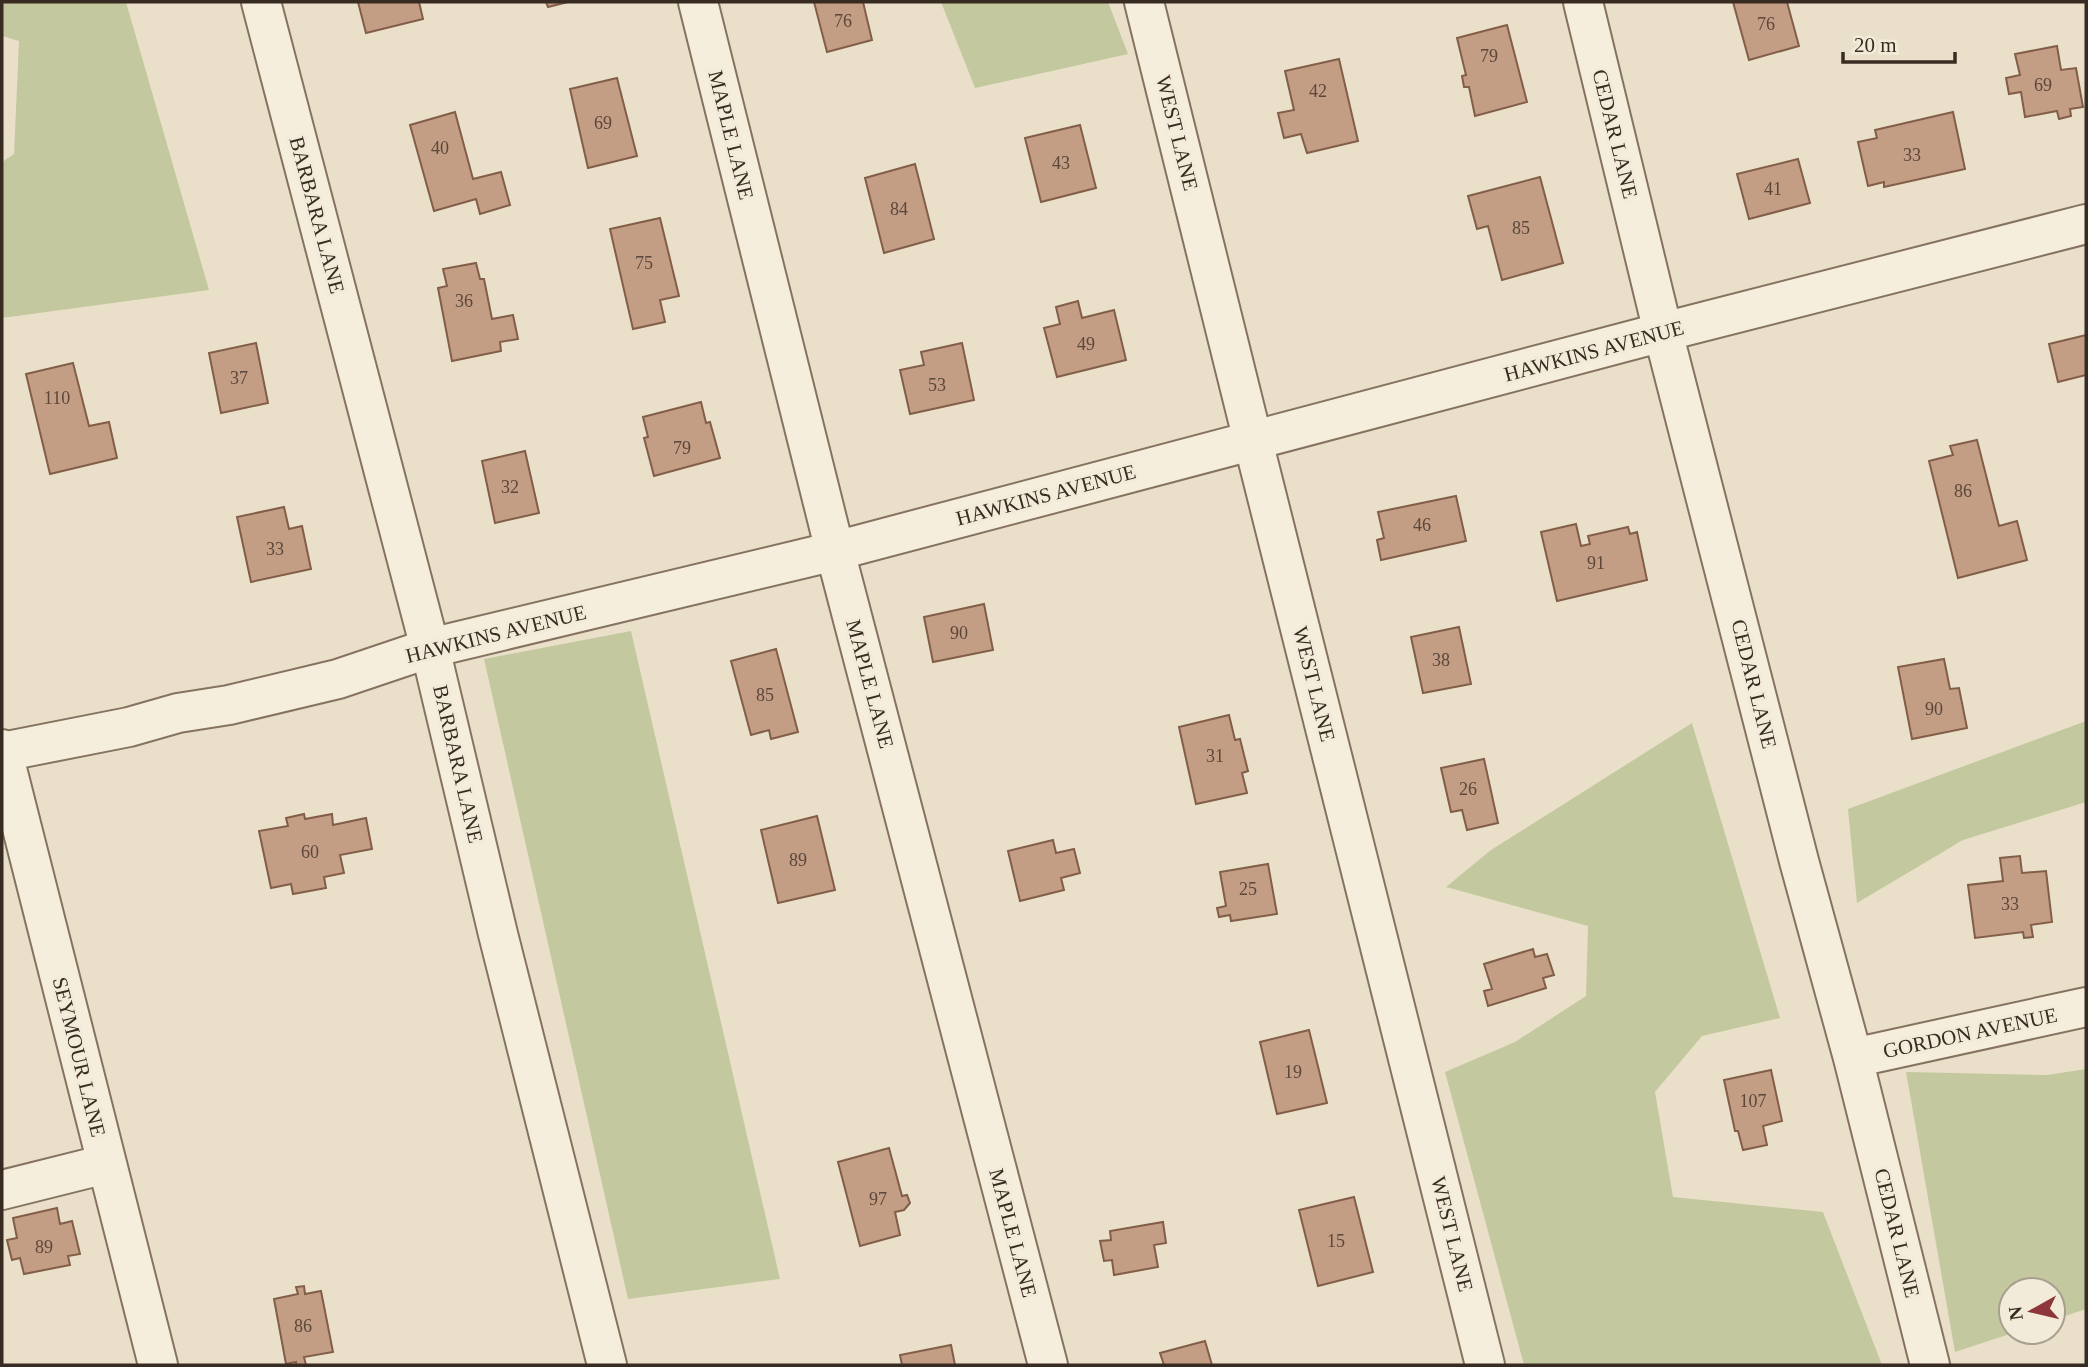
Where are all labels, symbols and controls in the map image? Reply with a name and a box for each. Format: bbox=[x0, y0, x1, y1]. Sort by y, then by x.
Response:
house number: 76 bbox=[834, 11, 852, 31]
house number: 76 bbox=[1757, 14, 1775, 34]
scale bar bbox=[1843, 21, 1955, 65]
text: 20 m bbox=[1854, 33, 1897, 57]
house number: 79 bbox=[1480, 46, 1498, 66]
street label: CEDAR LANE bbox=[1587, 67, 1643, 201]
street label: MAPLE LANE bbox=[703, 68, 759, 202]
street label: WEST LANE bbox=[1151, 73, 1203, 193]
house number: 69 bbox=[2034, 75, 2052, 95]
house number: 42 bbox=[1309, 81, 1327, 101]
house number: 69 bbox=[594, 113, 612, 133]
street label: BARBARA LANE bbox=[284, 134, 350, 296]
house number: 40 bbox=[431, 138, 449, 158]
house number: 33 bbox=[1903, 145, 1921, 165]
house number: 43 bbox=[1052, 153, 1070, 173]
house number: 41 bbox=[1764, 179, 1782, 199]
house number: 84 bbox=[890, 199, 908, 219]
house number: 85 bbox=[1512, 218, 1530, 238]
house number: 75 bbox=[635, 253, 653, 273]
house number: 36 bbox=[455, 291, 473, 311]
street label: HAWKINS AVENUE bbox=[1501, 315, 1687, 387]
house number: 49 bbox=[1077, 334, 1095, 354]
house number: 37 bbox=[230, 368, 248, 388]
house number: 53 bbox=[928, 375, 946, 395]
house number: 110 bbox=[44, 388, 70, 408]
house number: 79 bbox=[673, 438, 691, 458]
street label: HAWKINS AVENUE bbox=[953, 459, 1139, 531]
house number: 32 bbox=[501, 477, 519, 497]
house number: 86 bbox=[1954, 481, 1972, 501]
house number: 46 bbox=[1413, 515, 1431, 535]
house number: 33 bbox=[266, 539, 284, 559]
house number: 91 bbox=[1587, 553, 1605, 573]
street label: HAWKINS AVENUE bbox=[403, 600, 589, 668]
street label: MAPLE LANE bbox=[841, 617, 899, 751]
street label: CEDAR LANE bbox=[1726, 617, 1782, 751]
house number: 90 bbox=[950, 623, 968, 643]
street label: WEST LANE bbox=[1288, 624, 1340, 744]
house number: 38 bbox=[1432, 650, 1450, 670]
street label: BARBARA LANE bbox=[428, 683, 488, 845]
house number: 85 bbox=[756, 685, 774, 705]
house number: 90 bbox=[1925, 699, 1943, 719]
house number: 31 bbox=[1206, 746, 1224, 766]
house number: 26 bbox=[1459, 779, 1477, 799]
house number: 60 bbox=[301, 842, 319, 862]
house number: 89 bbox=[789, 850, 807, 870]
house number: 25 bbox=[1239, 879, 1257, 899]
house number: 33 bbox=[2001, 894, 2019, 914]
street label: SEYMOUR LANE bbox=[48, 975, 110, 1139]
street label: GORDON AVENUE bbox=[1881, 1003, 2059, 1063]
house number: 19 bbox=[1284, 1062, 1302, 1082]
house number: 107 bbox=[1740, 1091, 1767, 1111]
street label: MAPLE LANE bbox=[984, 1166, 1042, 1300]
street label: CEDAR LANE bbox=[1869, 1166, 1925, 1300]
street label: WEST LANE bbox=[1426, 1174, 1478, 1294]
house number: 97 bbox=[869, 1189, 887, 1209]
house number: 15 bbox=[1327, 1231, 1345, 1251]
house number: 89 bbox=[35, 1237, 53, 1257]
north arrow bbox=[1997, 1276, 2067, 1346]
text: N bbox=[2004, 1305, 2027, 1322]
house number: 86 bbox=[294, 1316, 312, 1336]

